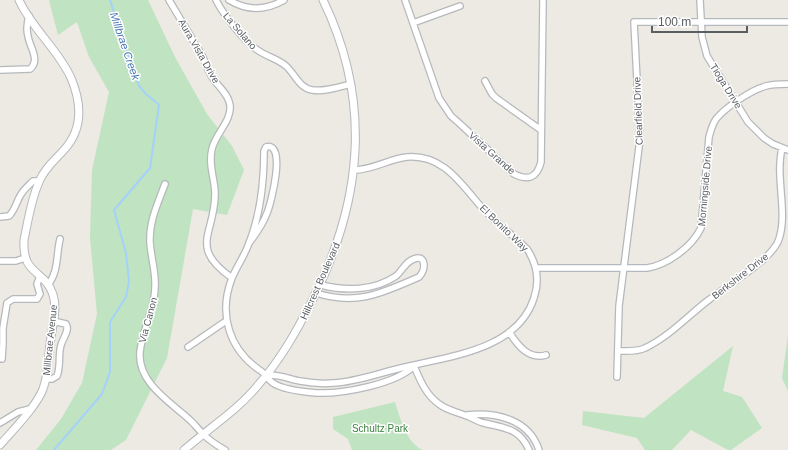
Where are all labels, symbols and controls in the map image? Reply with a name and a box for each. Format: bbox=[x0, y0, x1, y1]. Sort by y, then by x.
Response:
scale bar bbox=[652, 8, 747, 34]
street label: La Solano bbox=[221, 10, 259, 52]
water label: Millbrae Creek bbox=[108, 11, 142, 82]
text: 100 m bbox=[658, 15, 691, 29]
street label: Aura Vista Drive bbox=[176, 17, 222, 85]
street label: Tioga Drive bbox=[708, 62, 744, 111]
street label: Clearfield Drive bbox=[631, 76, 645, 145]
street label: Vista Grande bbox=[467, 129, 518, 177]
street label: Morningside Drive bbox=[696, 145, 714, 227]
street label: El Bonito Way bbox=[478, 202, 530, 254]
street label: Hillcrest Boulevard bbox=[298, 241, 342, 321]
street label: Berkshire Drive bbox=[710, 250, 771, 301]
street label: Via Canon bbox=[137, 296, 159, 344]
street label: Millbrae Avenue bbox=[41, 304, 59, 376]
park label: Schultz Park bbox=[352, 423, 409, 434]

